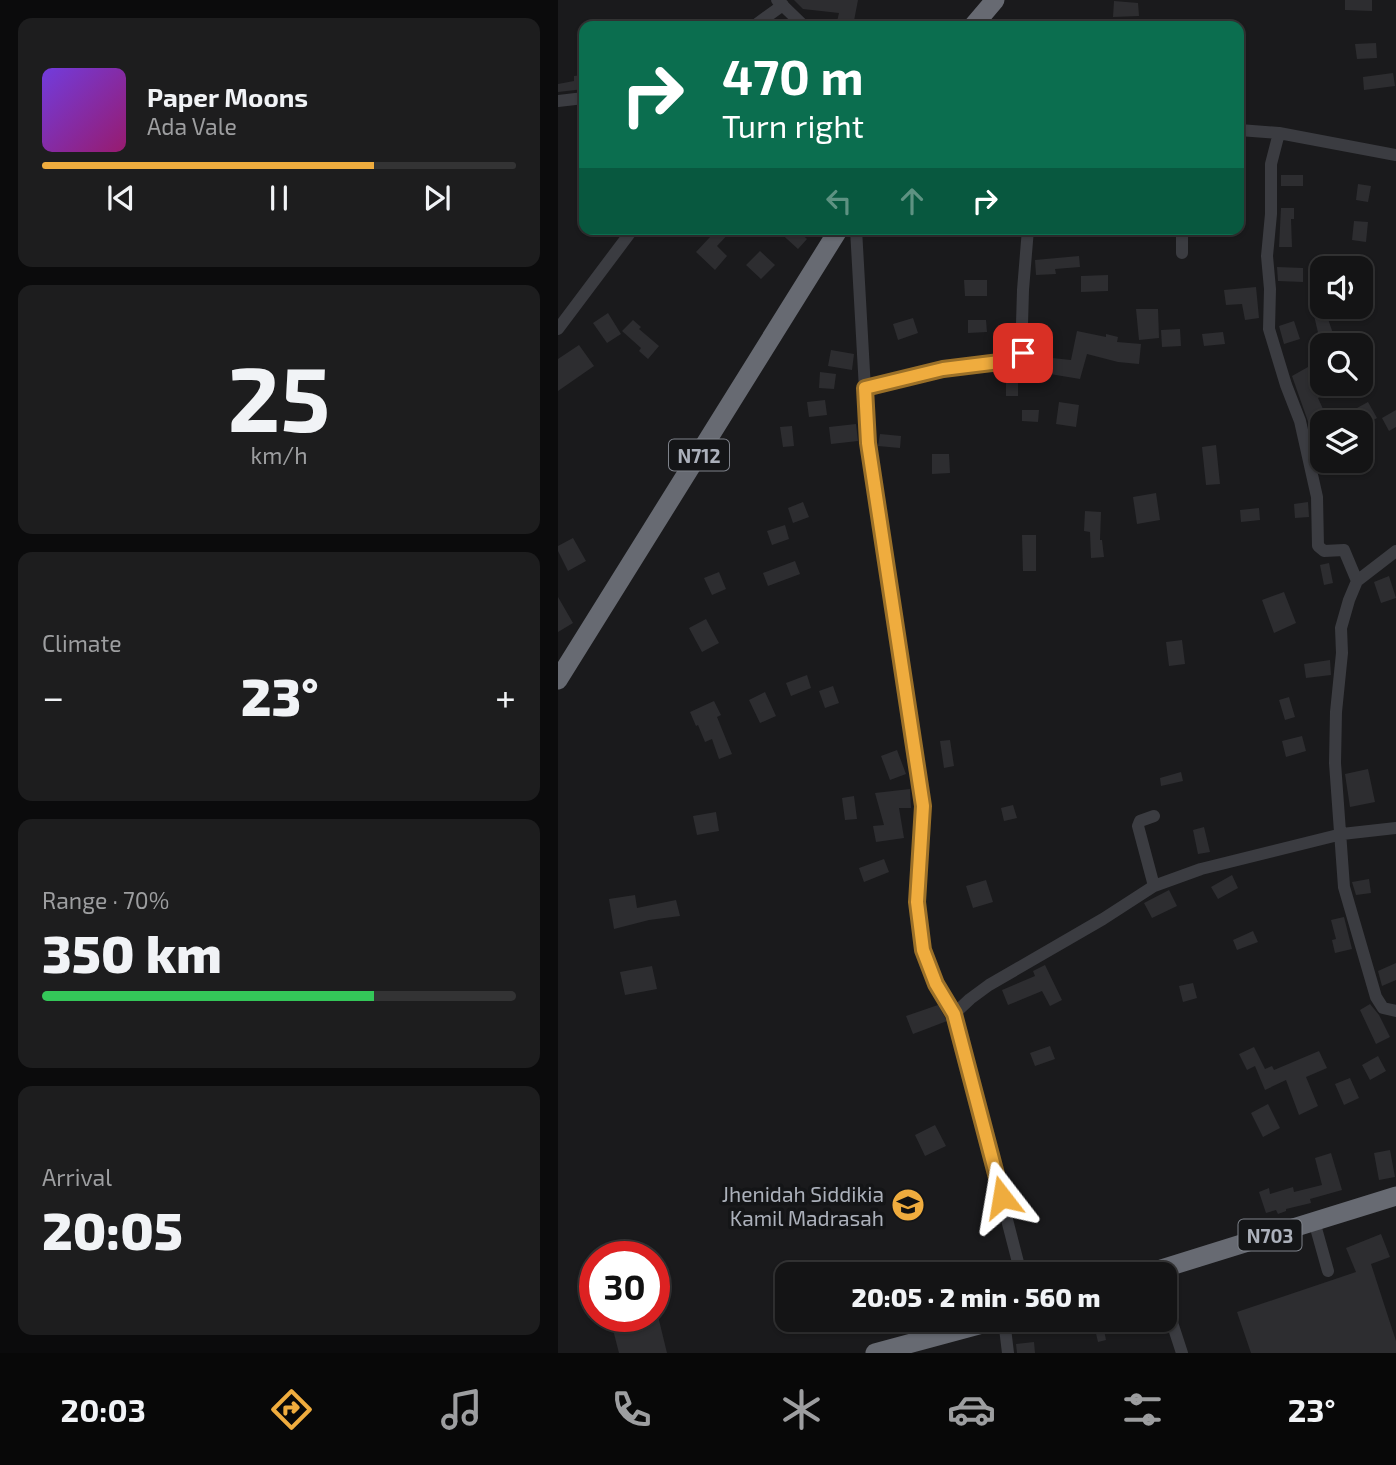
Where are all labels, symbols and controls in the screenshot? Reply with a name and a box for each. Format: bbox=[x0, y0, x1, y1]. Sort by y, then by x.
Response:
text: 470 m bbox=[722, 46, 864, 105]
icon: right bbox=[607, 49, 698, 140]
text: Paper Moons bbox=[147, 81, 308, 112]
text: Turn right bbox=[722, 106, 864, 144]
text: Ada Vale bbox=[147, 112, 237, 140]
icon: previous bbox=[102, 179, 140, 217]
icon: pause bbox=[260, 179, 298, 217]
icon: next bbox=[418, 179, 456, 217]
icon: left bbox=[820, 182, 858, 220]
icon: ahead bbox=[893, 182, 931, 220]
icon: right bbox=[966, 182, 1004, 220]
map controls bbox=[1310, 256, 1373, 473]
button: sound bbox=[1310, 256, 1373, 319]
pin bbox=[993, 323, 1053, 383]
button: search bbox=[1310, 333, 1373, 396]
icon: arrive bbox=[1004, 334, 1042, 372]
text: 25 bbox=[227, 341, 331, 450]
button: layers bbox=[1310, 410, 1373, 473]
road number: N712 bbox=[669, 440, 729, 470]
text: km/h bbox=[250, 441, 308, 469]
text: Climate bbox=[42, 629, 122, 657]
text: 23° bbox=[241, 664, 319, 726]
text: − bbox=[42, 673, 64, 719]
text: + bbox=[495, 673, 516, 719]
text: Range · 70% bbox=[42, 886, 169, 914]
text: 350 km bbox=[42, 921, 222, 983]
position arrow bbox=[965, 1160, 1039, 1234]
text: Arrival bbox=[42, 1163, 112, 1191]
place label: Jhenidah Siddikia Kamil Madrasah bbox=[722, 1181, 884, 1230]
school or university icon: Jhenidah Siddikia Kamil Madrasah bbox=[889, 1186, 927, 1224]
text: 20:05 bbox=[42, 1198, 183, 1260]
road number: N703 bbox=[1238, 1219, 1302, 1250]
speed limit sign: 30 bbox=[579, 1241, 670, 1332]
text: 20:05 · 2 min · 560 m bbox=[852, 1281, 1100, 1312]
icon: directions bbox=[267, 1385, 316, 1434]
icon: music bbox=[437, 1385, 486, 1434]
icon: phone bbox=[607, 1385, 656, 1434]
icon: climate bbox=[777, 1385, 826, 1434]
icon: car bbox=[947, 1385, 996, 1434]
icon: filters bbox=[1118, 1385, 1167, 1434]
text: 20:03 bbox=[61, 1390, 146, 1428]
text: 23° bbox=[1288, 1390, 1335, 1428]

